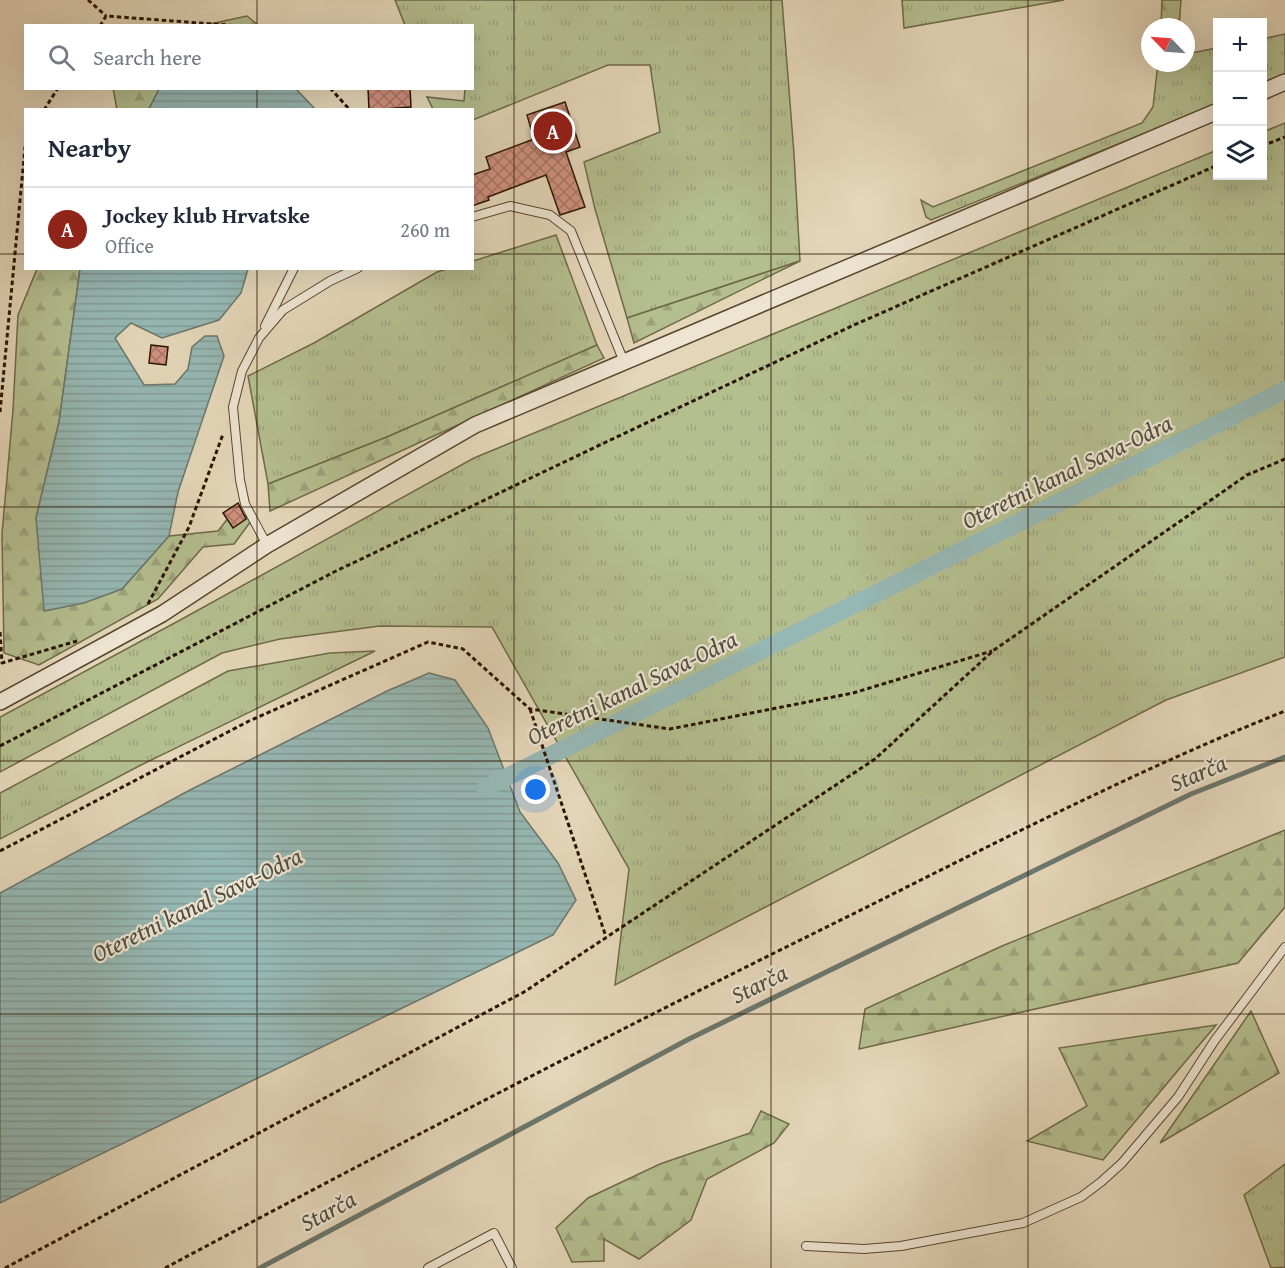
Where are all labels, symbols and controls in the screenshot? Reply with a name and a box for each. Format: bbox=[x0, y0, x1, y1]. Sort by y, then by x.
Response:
north arrow bbox=[1141, 18, 1195, 72]
map controls bbox=[1213, 18, 1267, 180]
button: + bbox=[1213, 18, 1267, 72]
search box bbox=[24, 24, 474, 90]
icon: search bbox=[45, 41, 78, 74]
text: Search here bbox=[93, 41, 202, 73]
button: − bbox=[1213, 72, 1267, 126]
pin: A bbox=[534, 108, 572, 154]
button: layers bbox=[1213, 126, 1267, 180]
text: Nearby bbox=[48, 128, 131, 167]
text: Jockey klub Hrvatske bbox=[105, 199, 310, 231]
text: A bbox=[61, 215, 74, 244]
text: 260 m bbox=[400, 215, 450, 244]
text: Office bbox=[105, 231, 154, 260]
water label: Oteretni kanal Sava-Odra bbox=[956, 405, 1178, 538]
water label: Oteretni kanal Sava-Odra bbox=[521, 621, 743, 754]
water label: Starča bbox=[1164, 745, 1232, 800]
your location bbox=[521, 775, 550, 804]
water label: Oteretni kanal Sava-Odra bbox=[86, 838, 308, 971]
water label: Starča bbox=[725, 955, 793, 1012]
water label: Starča bbox=[293, 1181, 362, 1240]

